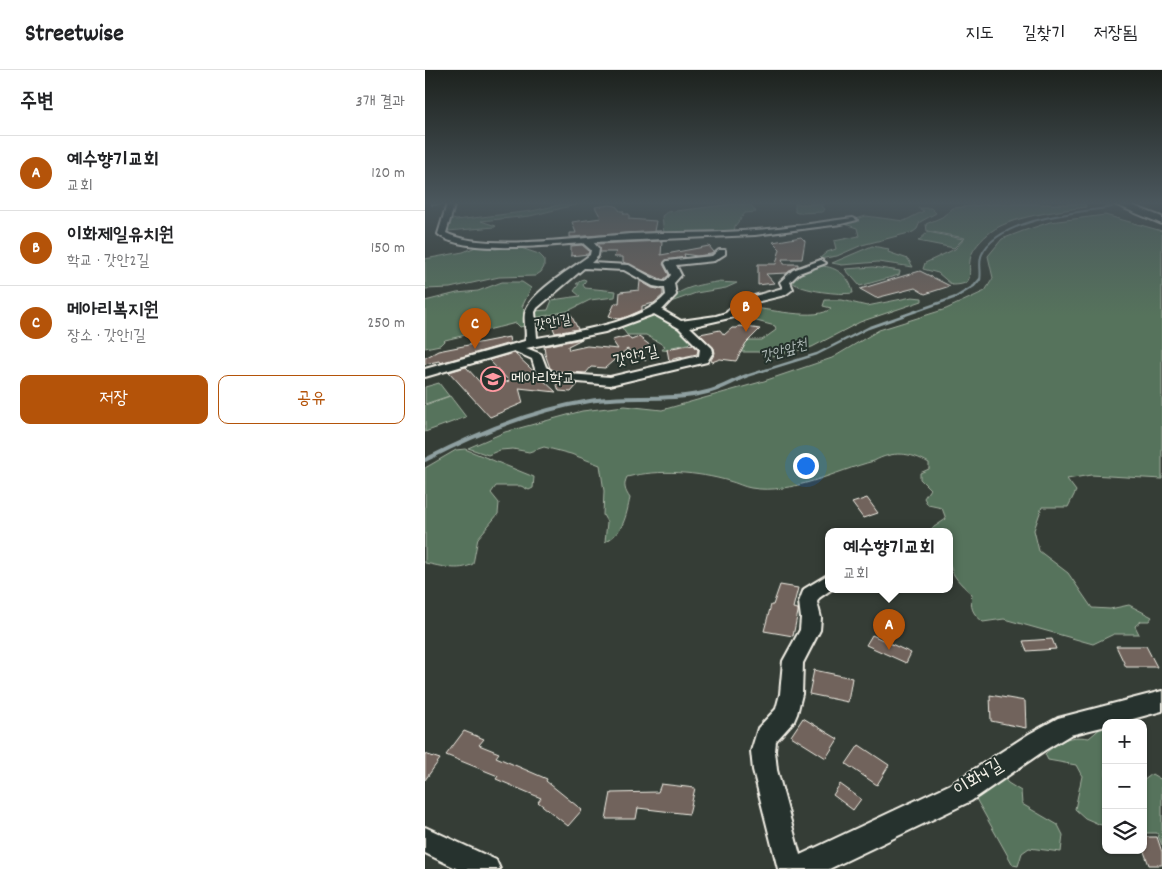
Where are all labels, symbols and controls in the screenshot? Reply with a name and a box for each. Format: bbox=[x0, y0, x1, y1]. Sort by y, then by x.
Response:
text: Streetwise bbox=[25, 18, 124, 52]
text: 지도 bbox=[965, 22, 994, 47]
text: 길찾기 bbox=[1022, 22, 1066, 47]
text: 저장됨 bbox=[1094, 22, 1137, 47]
text: 주변 bbox=[20, 88, 54, 118]
text: 3개 결과 bbox=[356, 91, 405, 114]
text: 예수향기교회 bbox=[67, 148, 159, 175]
text: A bbox=[32, 162, 40, 185]
text: 120 m bbox=[371, 162, 405, 185]
text: 교회 bbox=[67, 175, 93, 198]
text: 이화제일유치원 bbox=[67, 223, 174, 250]
text: B bbox=[32, 237, 40, 260]
text: 150 m bbox=[371, 237, 405, 260]
text: 학교 · 갓안2길 bbox=[67, 250, 149, 273]
pin: B bbox=[730, 291, 762, 332]
text: 메아리복지원 bbox=[67, 298, 159, 325]
pin: C bbox=[459, 308, 491, 349]
street label: 갓안1길 bbox=[533, 310, 574, 336]
text: C bbox=[32, 312, 40, 335]
text: 250 m bbox=[367, 312, 405, 335]
text: 장소 · 갓안1길 bbox=[67, 325, 146, 348]
water label: 갓안앞천 bbox=[758, 334, 812, 370]
street label: 갓안2길 bbox=[611, 340, 661, 374]
school or university icon: 메아리학교 bbox=[480, 366, 506, 392]
place label: 메아리학교 bbox=[511, 368, 575, 391]
button: 저장 bbox=[20, 375, 208, 424]
button: 공유 bbox=[218, 375, 405, 424]
your location bbox=[793, 453, 819, 479]
popup bbox=[825, 528, 953, 593]
text: 예수향기교회 bbox=[843, 536, 935, 563]
text: 교회 bbox=[843, 563, 869, 586]
pin: A bbox=[873, 609, 905, 650]
map controls bbox=[1102, 719, 1147, 854]
button: + bbox=[1102, 719, 1147, 764]
street label: 이화4길 bbox=[949, 753, 1009, 805]
button: − bbox=[1102, 764, 1147, 809]
button: layers bbox=[1102, 809, 1147, 854]

